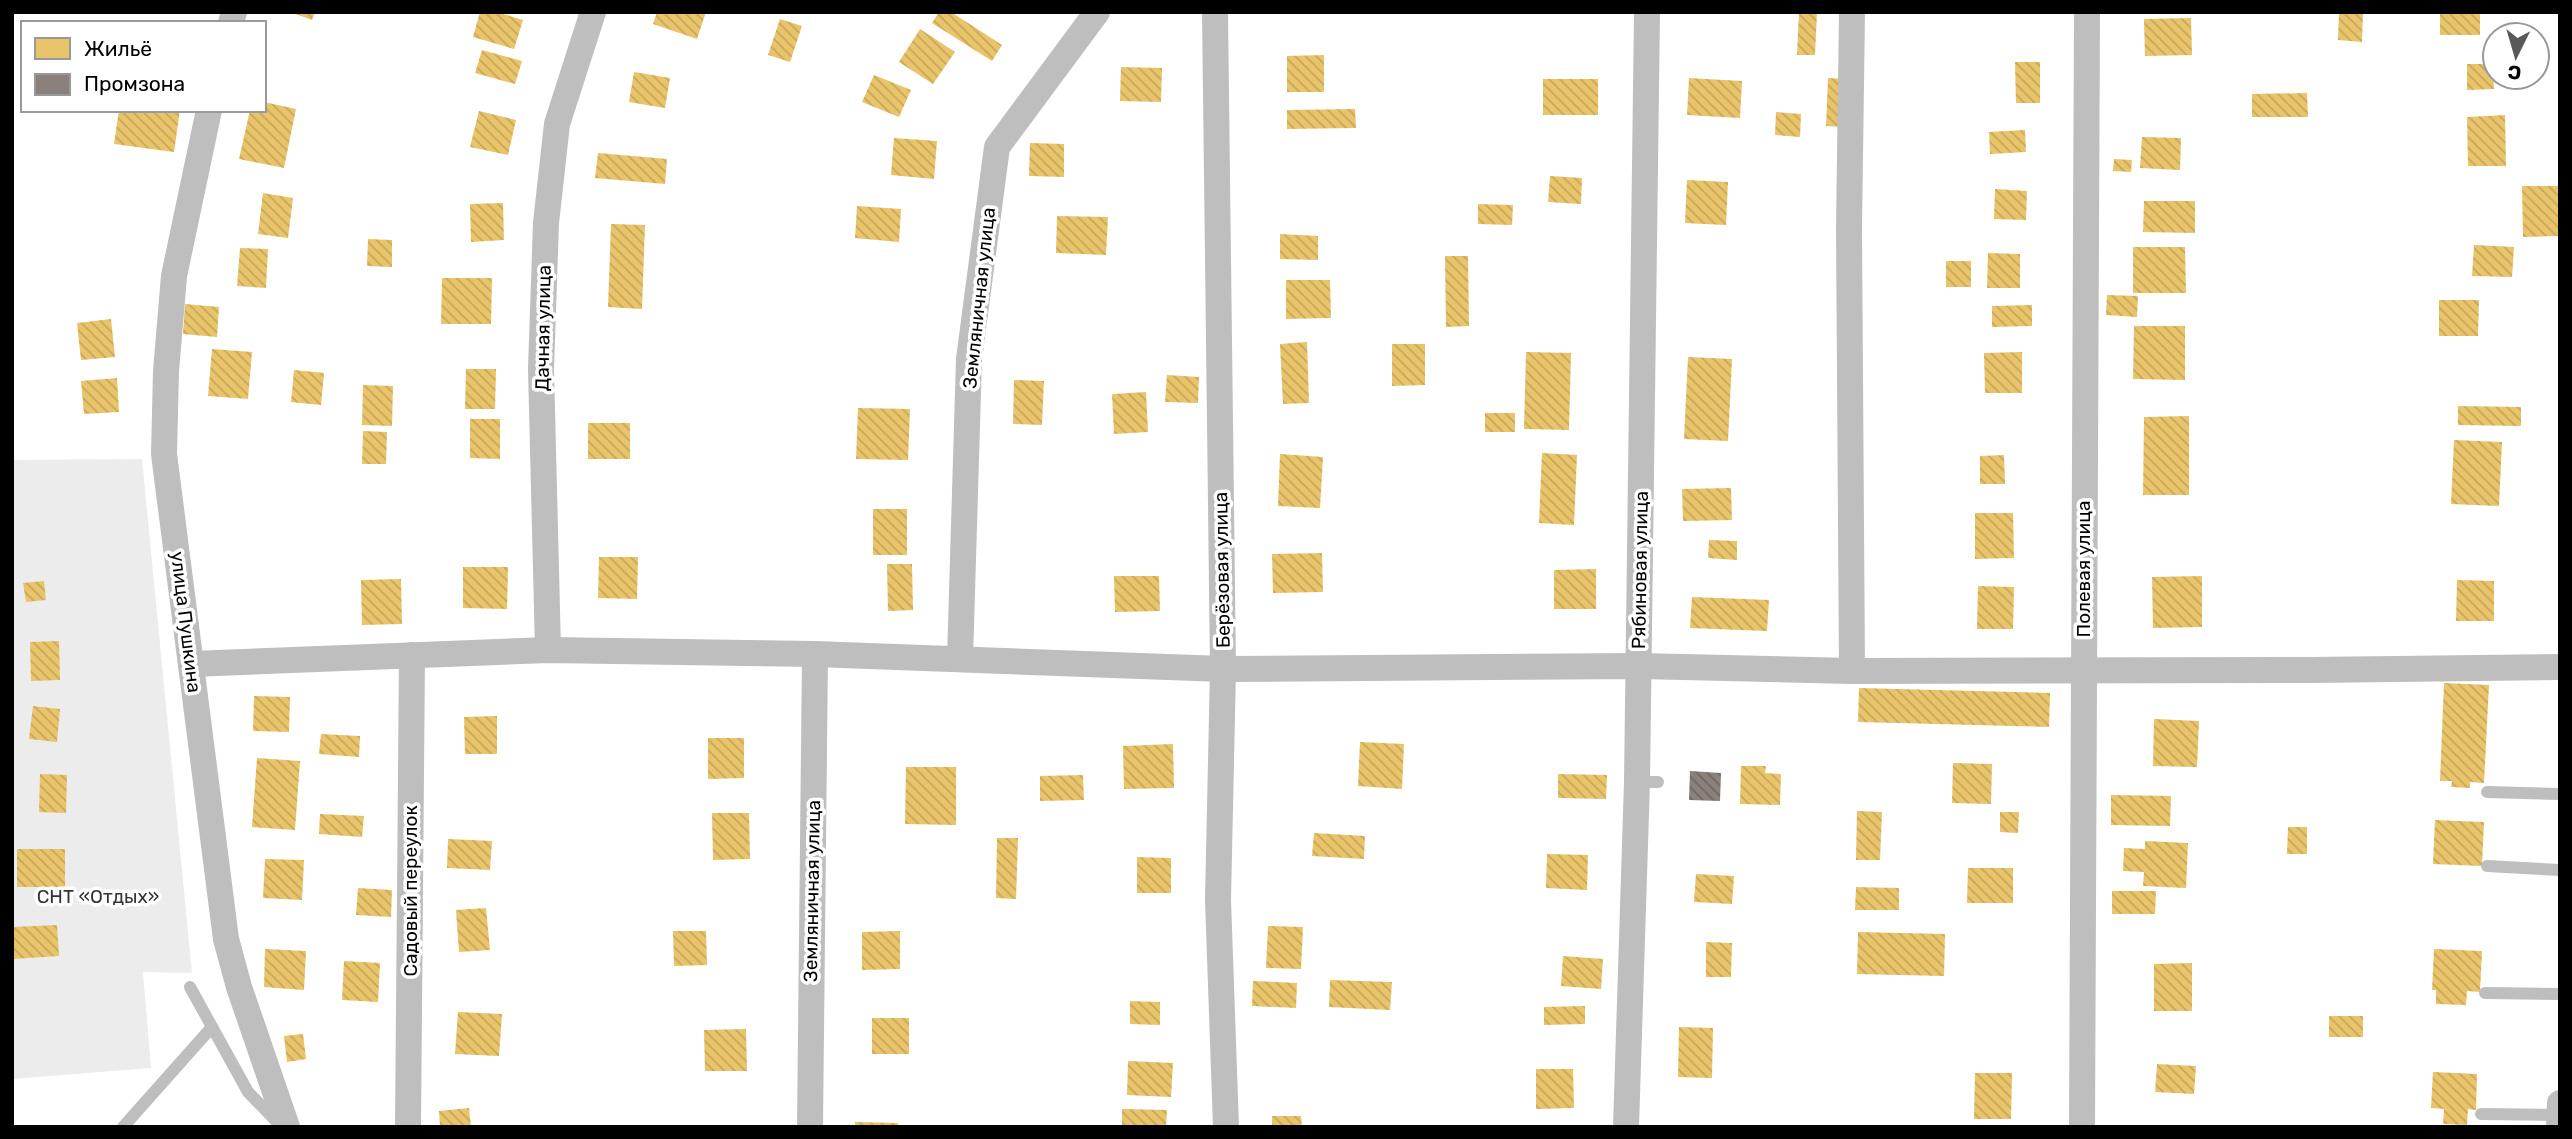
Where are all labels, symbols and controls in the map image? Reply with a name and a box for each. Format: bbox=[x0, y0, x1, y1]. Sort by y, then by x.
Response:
legend bbox=[21, 21, 266, 112]
north arrow bbox=[2481, 21, 2551, 91]
text: Жильё bbox=[84, 36, 152, 61]
text: С bbox=[2507, 60, 2522, 84]
text: Промзона bbox=[84, 71, 185, 96]
street label: Земляничная улица bbox=[958, 206, 1000, 390]
street label: Дачная улица bbox=[530, 265, 556, 391]
street label: Рябиновая улица bbox=[1627, 491, 1653, 649]
street label: Берёзовая улица bbox=[1209, 492, 1235, 648]
street label: Полевая улица bbox=[2072, 501, 2095, 637]
street label: улица Пушкина bbox=[166, 550, 206, 694]
street label: Земляничная улица bbox=[799, 800, 825, 982]
street label: Садовый переулок bbox=[399, 805, 422, 977]
park label: СНТ «Отдых» bbox=[37, 885, 159, 908]

